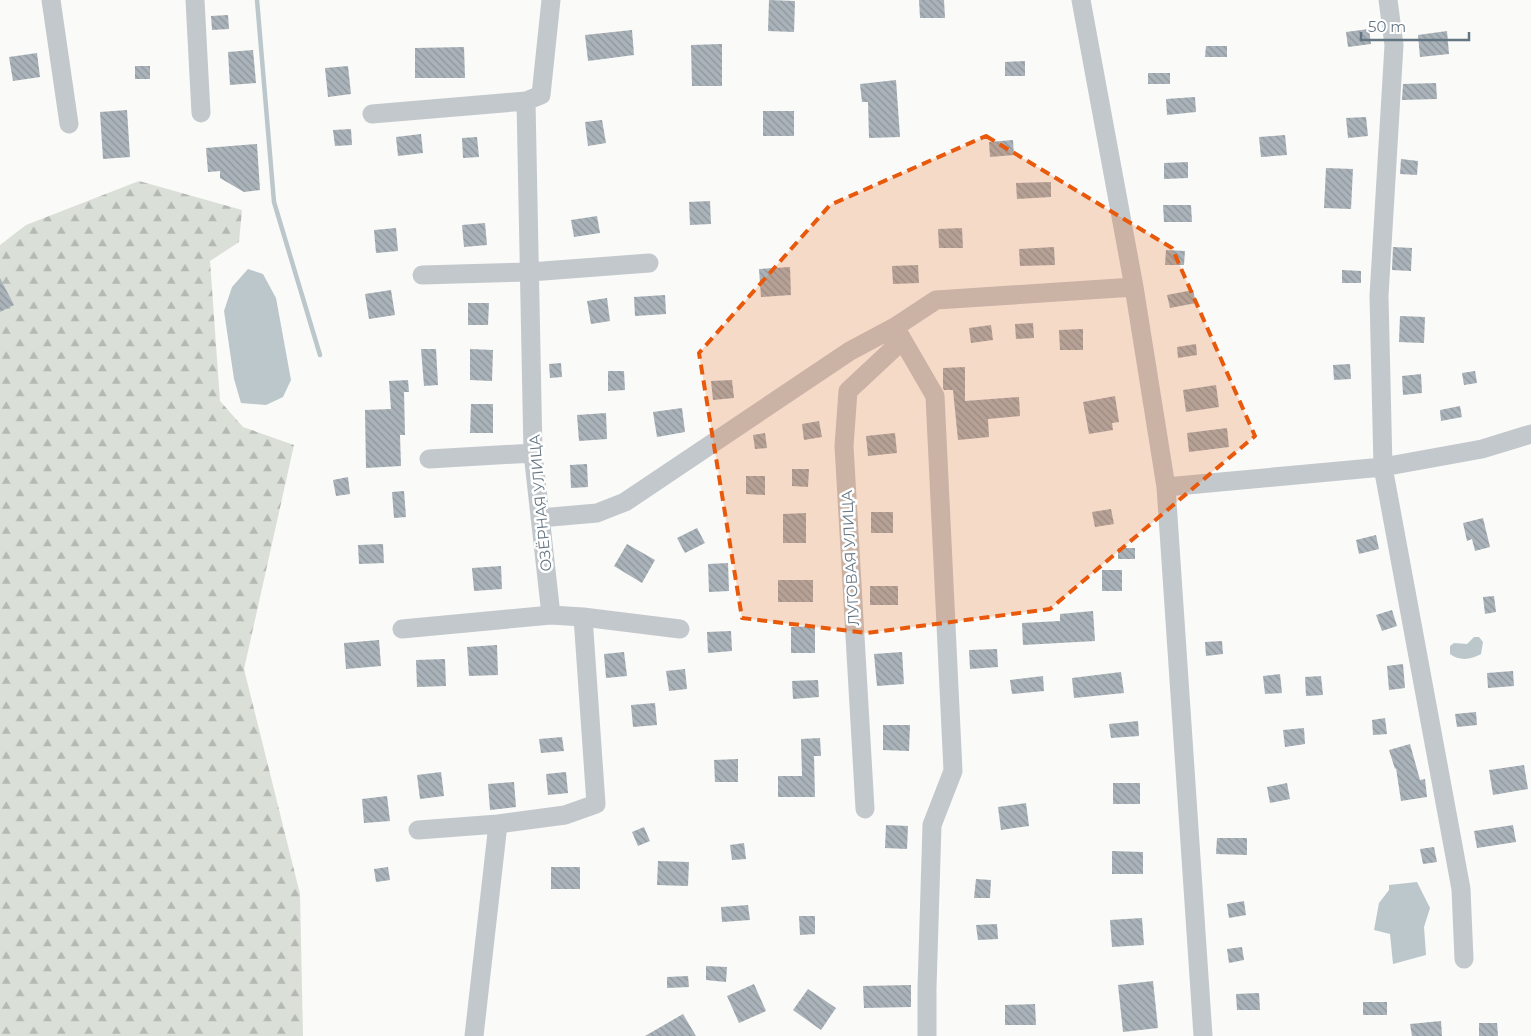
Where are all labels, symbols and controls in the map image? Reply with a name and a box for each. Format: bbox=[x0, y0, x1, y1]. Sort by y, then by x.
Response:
scale bar bbox=[1361, 10, 1468, 42]
text: 50 m bbox=[1368, 17, 1406, 36]
street label: ОЗЁРНАЯ УЛИЦА bbox=[525, 434, 555, 572]
street label: ЛУГОВАЯ УЛИЦА bbox=[837, 490, 863, 626]

